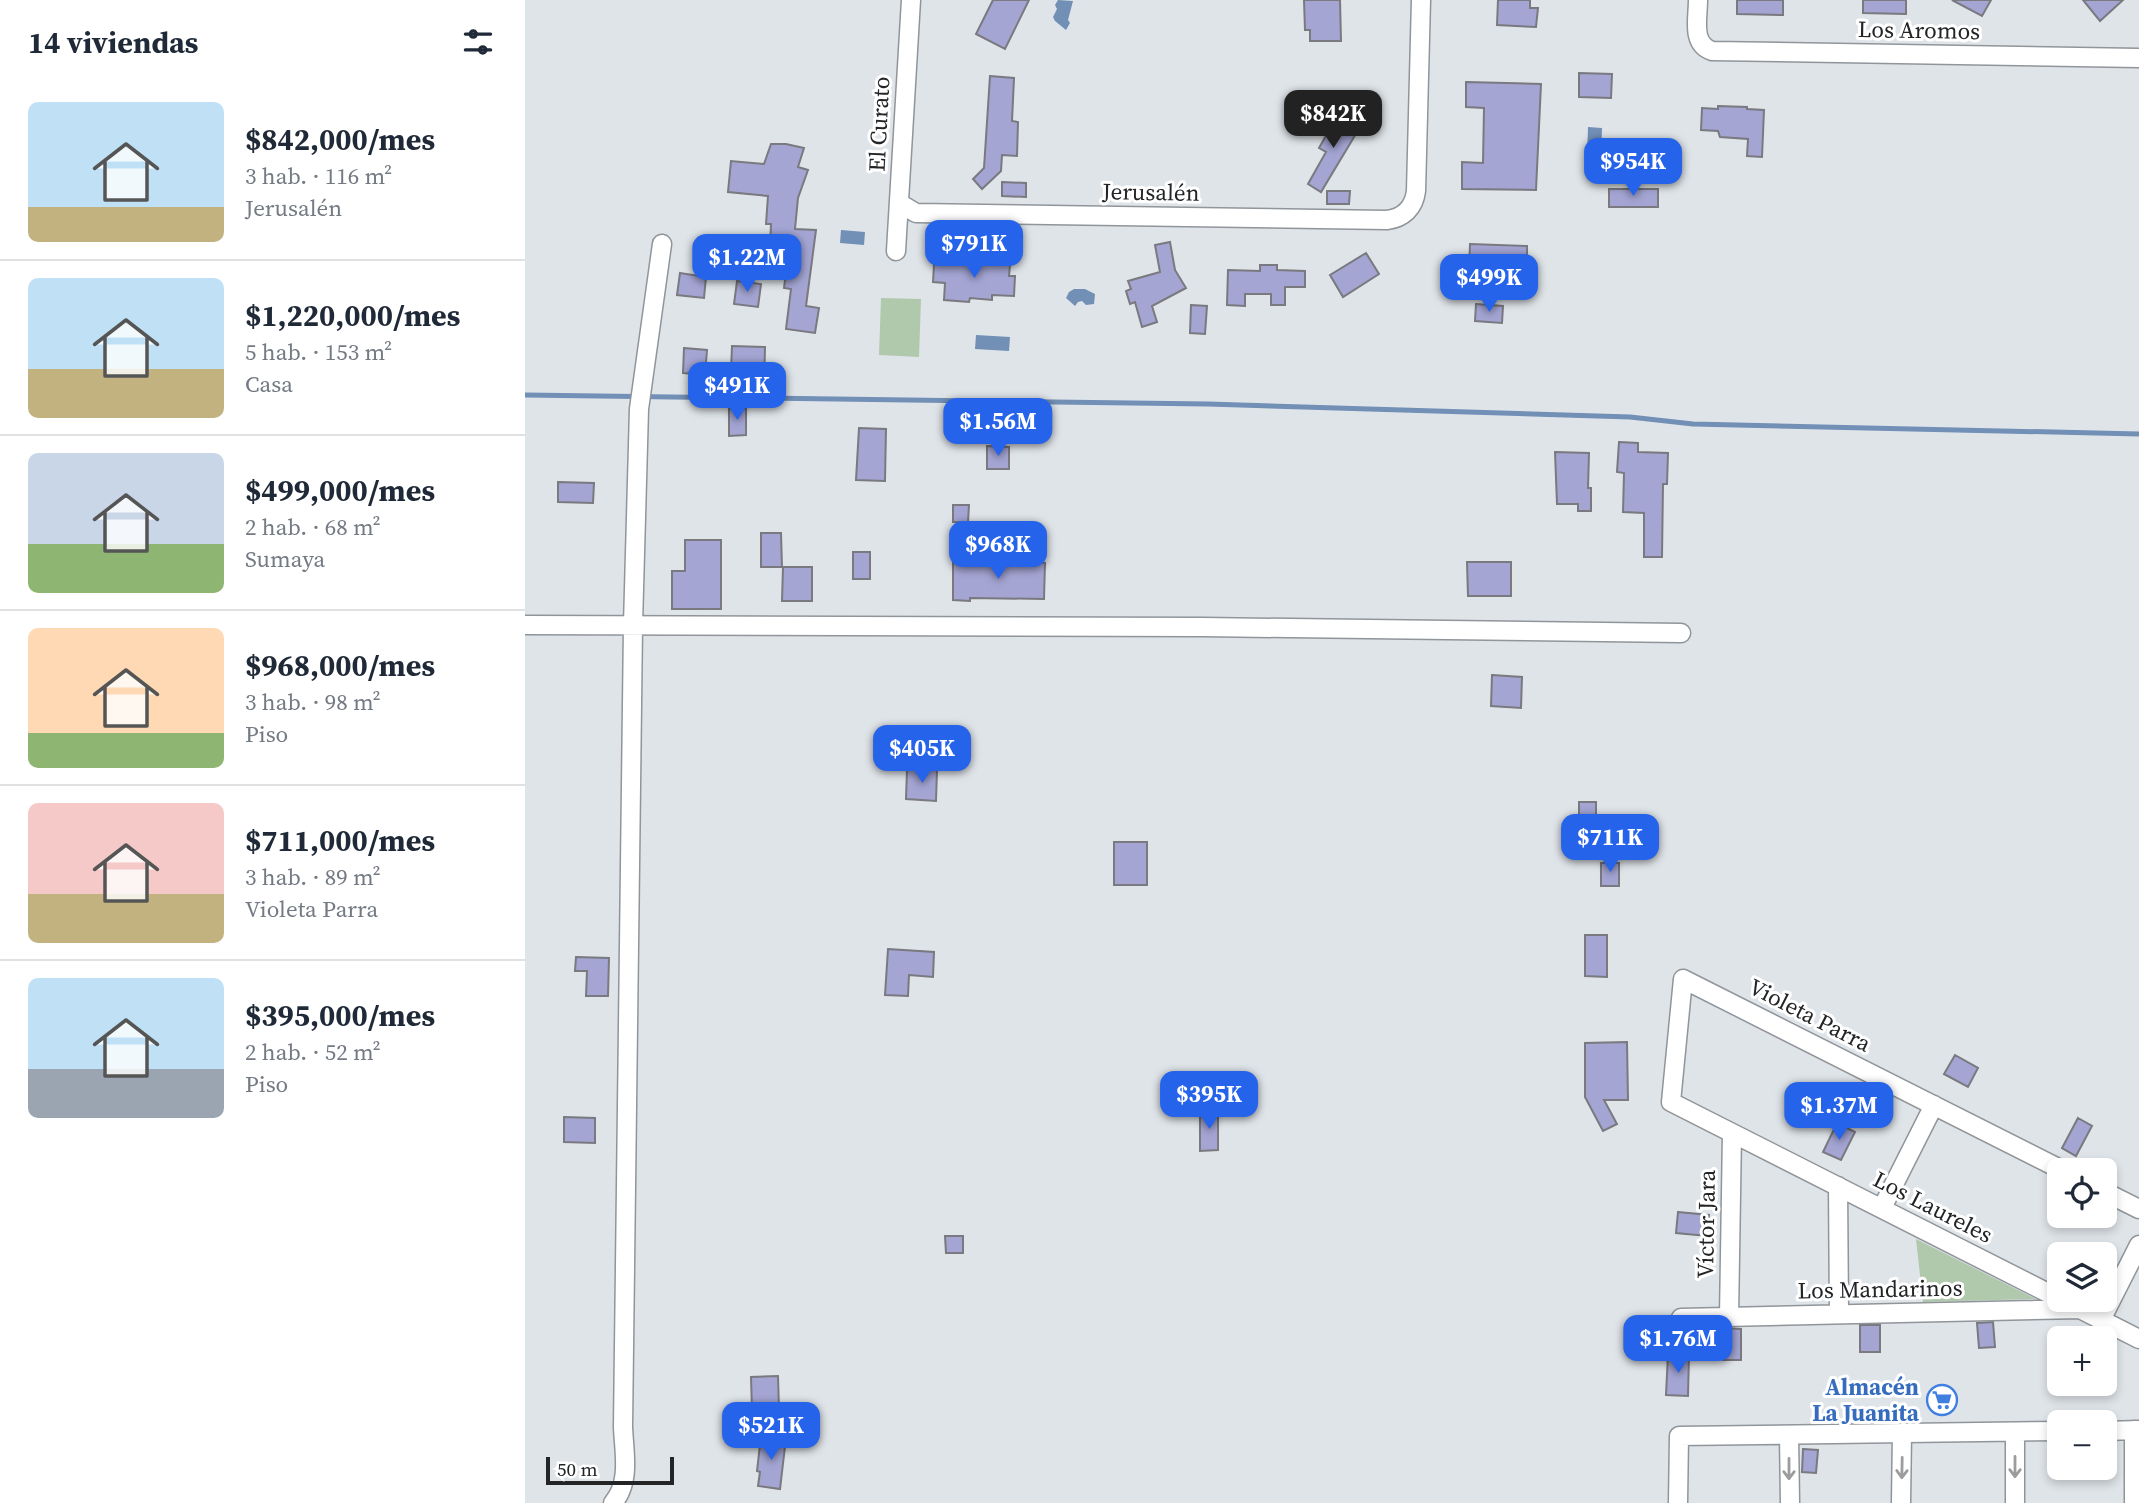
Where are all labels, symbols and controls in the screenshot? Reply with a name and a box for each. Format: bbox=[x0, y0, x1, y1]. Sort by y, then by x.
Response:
street label: Los Aromos bbox=[1858, 13, 1980, 47]
text: 14 viviendas bbox=[28, 22, 199, 63]
icon: filters bbox=[459, 23, 497, 61]
street label: El Curato bbox=[861, 76, 897, 172]
pin: $842K bbox=[1284, 90, 1382, 150]
text: $842K bbox=[1300, 97, 1366, 129]
text: $842,000/mes bbox=[245, 119, 435, 160]
icon: home bbox=[84, 130, 168, 214]
pin: $954K bbox=[1584, 138, 1682, 198]
text: $954K bbox=[1600, 145, 1666, 177]
text: 3 hab. · 116 m² bbox=[245, 160, 392, 192]
street label: Jerusalén bbox=[1101, 175, 1200, 209]
text: Jerusalén bbox=[245, 192, 342, 224]
pin: $791K bbox=[925, 220, 1023, 280]
text: $791K bbox=[941, 227, 1007, 259]
pin: $1.22M bbox=[690, 234, 804, 294]
text: $1.22M bbox=[708, 241, 786, 273]
pin: $499K bbox=[1440, 254, 1538, 314]
text: $499K bbox=[1456, 261, 1522, 293]
text: $1,220,000/mes bbox=[245, 295, 460, 336]
icon: home bbox=[84, 306, 168, 390]
text: 5 hab. · 153 m² bbox=[245, 336, 392, 368]
pin: $491K bbox=[688, 362, 786, 422]
text: Casa bbox=[245, 368, 293, 400]
text: $491K bbox=[704, 369, 770, 401]
pin: $1.56M bbox=[941, 398, 1055, 458]
text: $1.56M bbox=[959, 405, 1037, 437]
text: $499,000/mes bbox=[245, 470, 435, 511]
icon: home bbox=[84, 481, 168, 565]
text: 2 hab. · 68 m² bbox=[245, 511, 381, 543]
pin: $968K bbox=[949, 522, 1047, 581]
text: $968K bbox=[965, 528, 1031, 560]
text: Sumaya bbox=[245, 543, 325, 575]
text: $968,000/mes bbox=[245, 645, 435, 686]
icon: home bbox=[84, 656, 168, 740]
text: 3 hab. · 98 m² bbox=[245, 686, 381, 718]
text: Piso bbox=[245, 718, 288, 750]
pin: $405K bbox=[873, 726, 971, 785]
text: $405K bbox=[889, 732, 955, 764]
pin: $711K bbox=[1561, 814, 1659, 874]
text: $711,000/mes bbox=[245, 820, 435, 861]
text: $711K bbox=[1577, 821, 1643, 853]
icon: home bbox=[84, 831, 168, 915]
text: 3 hab. · 89 m² bbox=[245, 861, 381, 893]
text: Violeta Parra bbox=[245, 893, 378, 925]
street label: Violeta Parra bbox=[1743, 970, 1877, 1060]
text: $395,000/mes bbox=[245, 995, 435, 1036]
icon: home bbox=[84, 1006, 168, 1090]
text: 2 hab. · 52 m² bbox=[245, 1036, 381, 1068]
text: Piso bbox=[245, 1068, 288, 1100]
pin: $395K bbox=[1160, 1072, 1258, 1131]
text: $395K bbox=[1176, 1078, 1242, 1110]
pin: $1.37M bbox=[1782, 1082, 1896, 1142]
text: $1.37M bbox=[1800, 1089, 1878, 1121]
map controls bbox=[2047, 1158, 2117, 1480]
button: locate bbox=[2047, 1158, 2117, 1228]
street label: Los Laureles bbox=[1868, 1163, 1998, 1251]
street label: Víctor Jara bbox=[1689, 1169, 1723, 1279]
button: layers bbox=[2047, 1242, 2117, 1312]
street label: Los Mandarinos bbox=[1797, 1272, 1963, 1306]
pin: $1.76M bbox=[1621, 1316, 1735, 1375]
text: $1.76M bbox=[1639, 1322, 1717, 1354]
button: + bbox=[2047, 1326, 2117, 1396]
place label: Almacén La Juanita bbox=[1812, 1371, 1920, 1429]
supermarket icon: Almacén La Juanita bbox=[1925, 1383, 1959, 1417]
pin: $521K bbox=[722, 1402, 820, 1462]
text: $521K bbox=[738, 1409, 804, 1441]
button: − bbox=[2047, 1410, 2117, 1480]
scale bar bbox=[546, 1454, 674, 1486]
text: 50 m bbox=[557, 1456, 598, 1482]
one-way arrow bbox=[1895, 1456, 1909, 1479]
one-way arrow bbox=[2008, 1456, 2022, 1479]
one-way arrow bbox=[1783, 1457, 1796, 1480]

